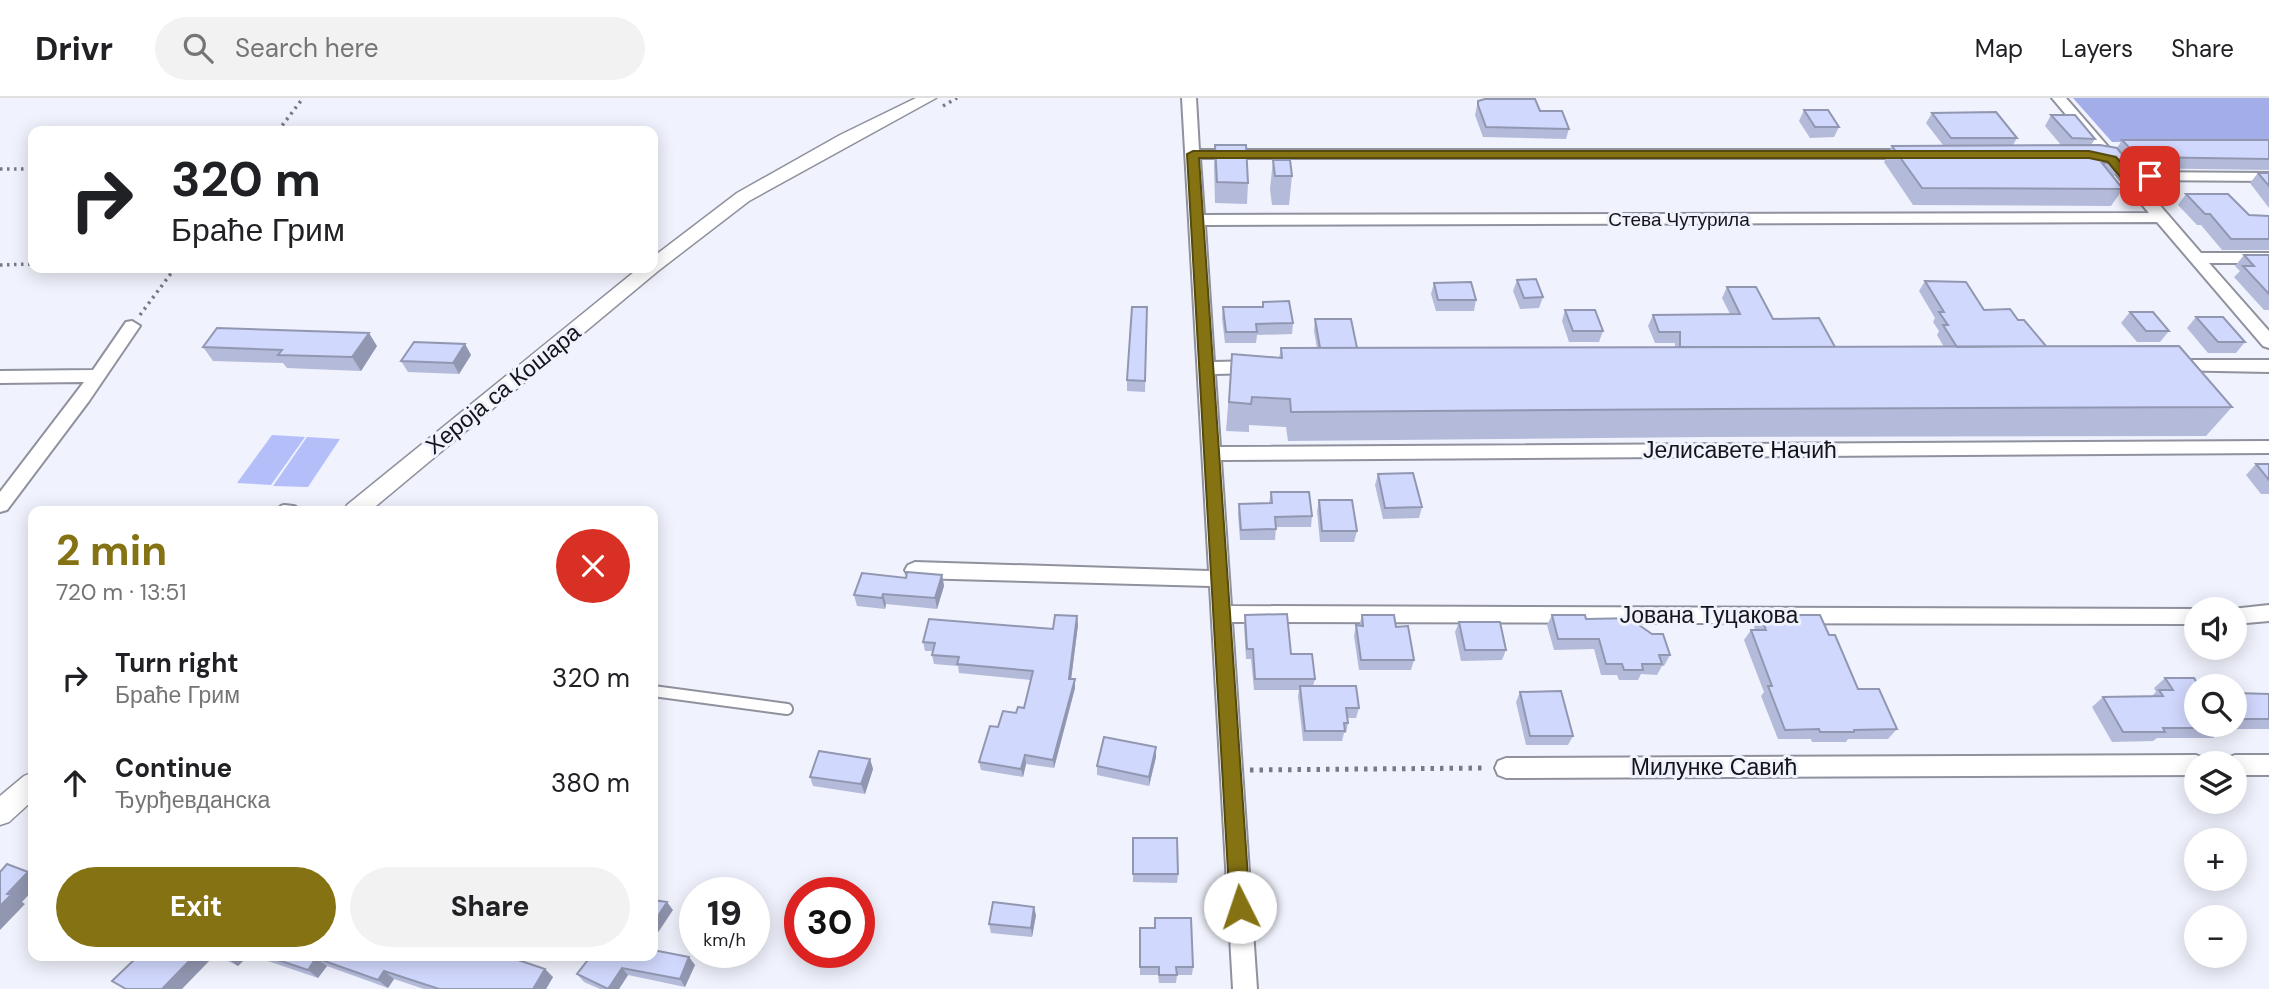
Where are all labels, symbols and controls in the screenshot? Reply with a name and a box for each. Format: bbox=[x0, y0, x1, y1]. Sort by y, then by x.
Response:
search box bbox=[155, 17, 645, 80]
text: Drivr bbox=[35, 27, 113, 70]
icon: search bbox=[179, 29, 217, 67]
text: Search here bbox=[235, 31, 378, 65]
text: Map bbox=[1975, 33, 2023, 64]
text: Layers bbox=[2061, 33, 2133, 64]
text: Share bbox=[2171, 33, 2234, 64]
pin bbox=[2120, 146, 2180, 206]
text: 320 m bbox=[171, 147, 321, 211]
icon: right bbox=[56, 154, 147, 245]
icon: arrive bbox=[2131, 157, 2169, 195]
street label: Стева Чутурила bbox=[1608, 207, 1750, 232]
text: Браће Грим bbox=[171, 209, 345, 251]
street label: Хероја са Кошара bbox=[419, 317, 587, 461]
street label: Јелисавете Начић bbox=[1643, 435, 1837, 465]
text: 2 min bbox=[56, 523, 167, 578]
button: close bbox=[556, 529, 630, 603]
text: 720 m · 13:51 bbox=[56, 577, 186, 607]
map controls bbox=[2184, 597, 2247, 968]
button: sound bbox=[2184, 597, 2247, 660]
street label: Јована Туцакова bbox=[1620, 600, 1799, 630]
text: Turn right bbox=[115, 646, 239, 680]
icon: right bbox=[56, 659, 94, 697]
text: 320 m bbox=[552, 661, 630, 695]
button: search bbox=[2184, 674, 2247, 737]
text: Браће Грим bbox=[115, 680, 240, 710]
text: Continue bbox=[115, 751, 232, 785]
button: layers bbox=[2184, 751, 2247, 814]
street label: Милунке Савић bbox=[1631, 752, 1797, 782]
icon: ahead bbox=[56, 764, 94, 802]
text: 380 m bbox=[551, 766, 630, 800]
text: Ђурђевданска bbox=[115, 785, 270, 815]
button: + bbox=[2184, 828, 2247, 891]
button: Exit bbox=[56, 867, 336, 947]
button: Share bbox=[350, 867, 630, 947]
position arrow bbox=[1203, 870, 1277, 944]
speed limit sign: 30 bbox=[784, 877, 875, 968]
text: 19 bbox=[707, 890, 742, 936]
button: − bbox=[2184, 905, 2247, 968]
text: km/h bbox=[703, 928, 746, 952]

